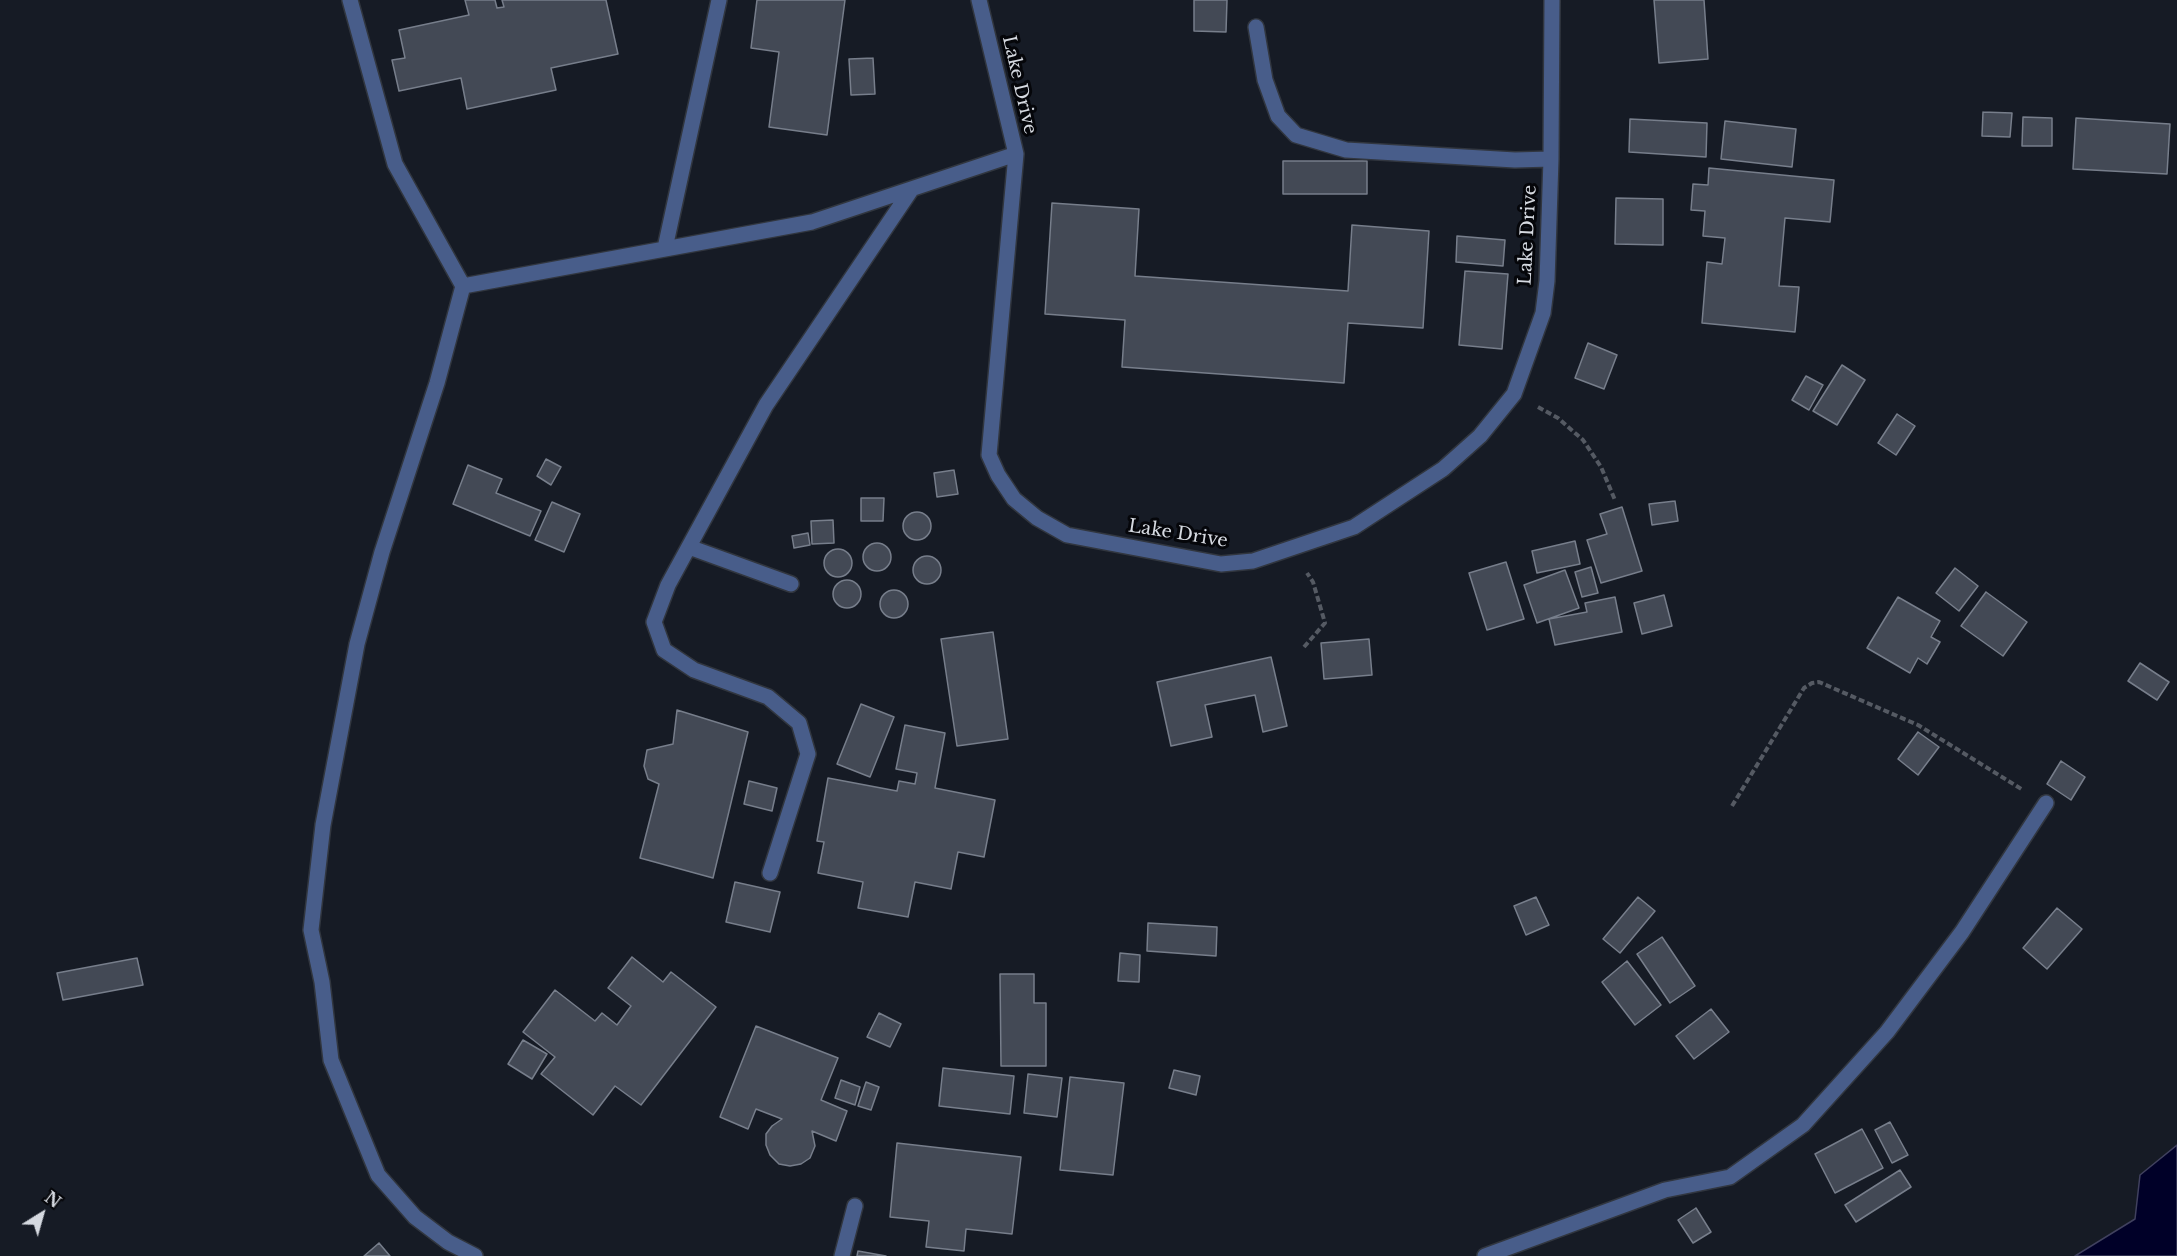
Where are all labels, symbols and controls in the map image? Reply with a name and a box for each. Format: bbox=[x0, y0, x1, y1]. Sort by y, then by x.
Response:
street label: Lake Drive bbox=[997, 34, 1041, 136]
street label: Lake Drive bbox=[1515, 184, 1541, 286]
street label: Lake Drive bbox=[1127, 515, 1229, 553]
north arrow bbox=[12, 1184, 72, 1244]
text: N bbox=[41, 1187, 65, 1212]

